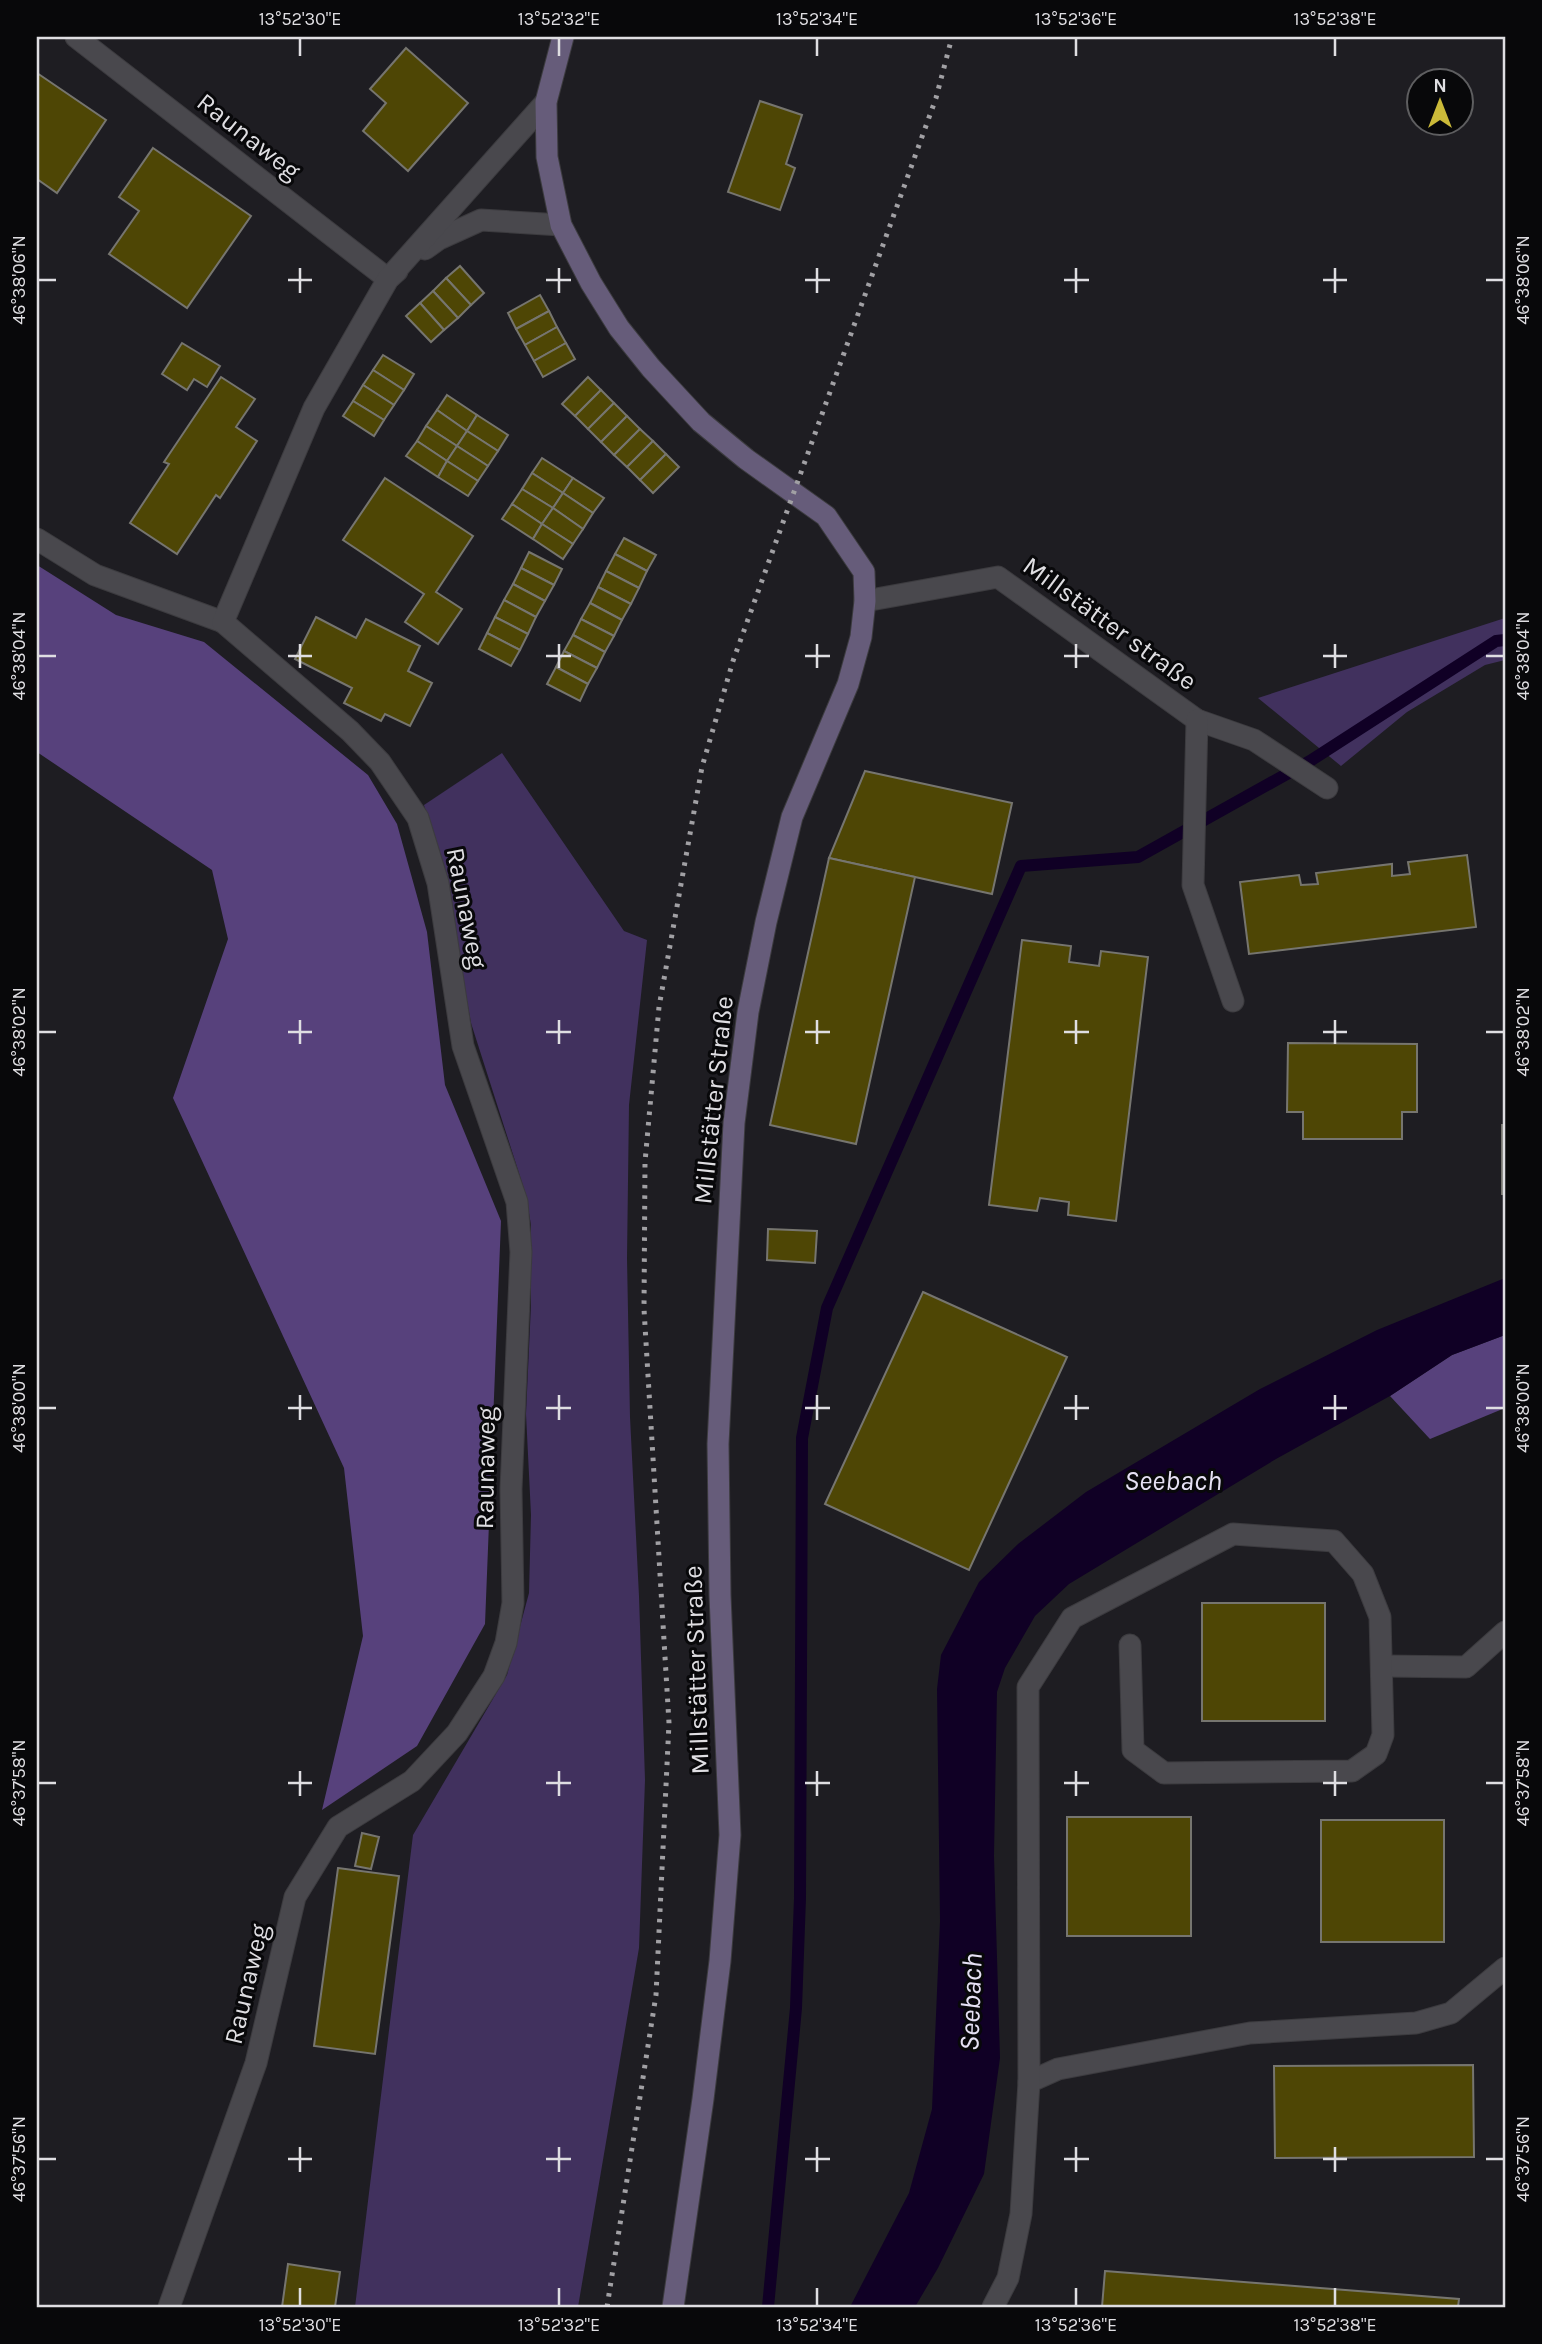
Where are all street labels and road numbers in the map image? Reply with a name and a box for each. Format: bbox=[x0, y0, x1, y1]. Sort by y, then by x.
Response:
street label: Raunaweg bbox=[191, 86, 307, 187]
street label: Millstätter straße bbox=[1017, 550, 1203, 697]
street label: Raunaweg bbox=[440, 845, 494, 972]
street label: Millstätter Straße bbox=[687, 994, 740, 1206]
street label: Raunaweg bbox=[469, 1406, 502, 1530]
street label: Millstätter Straße bbox=[677, 1565, 716, 1775]
street label: Raunaweg bbox=[218, 1920, 275, 2047]

